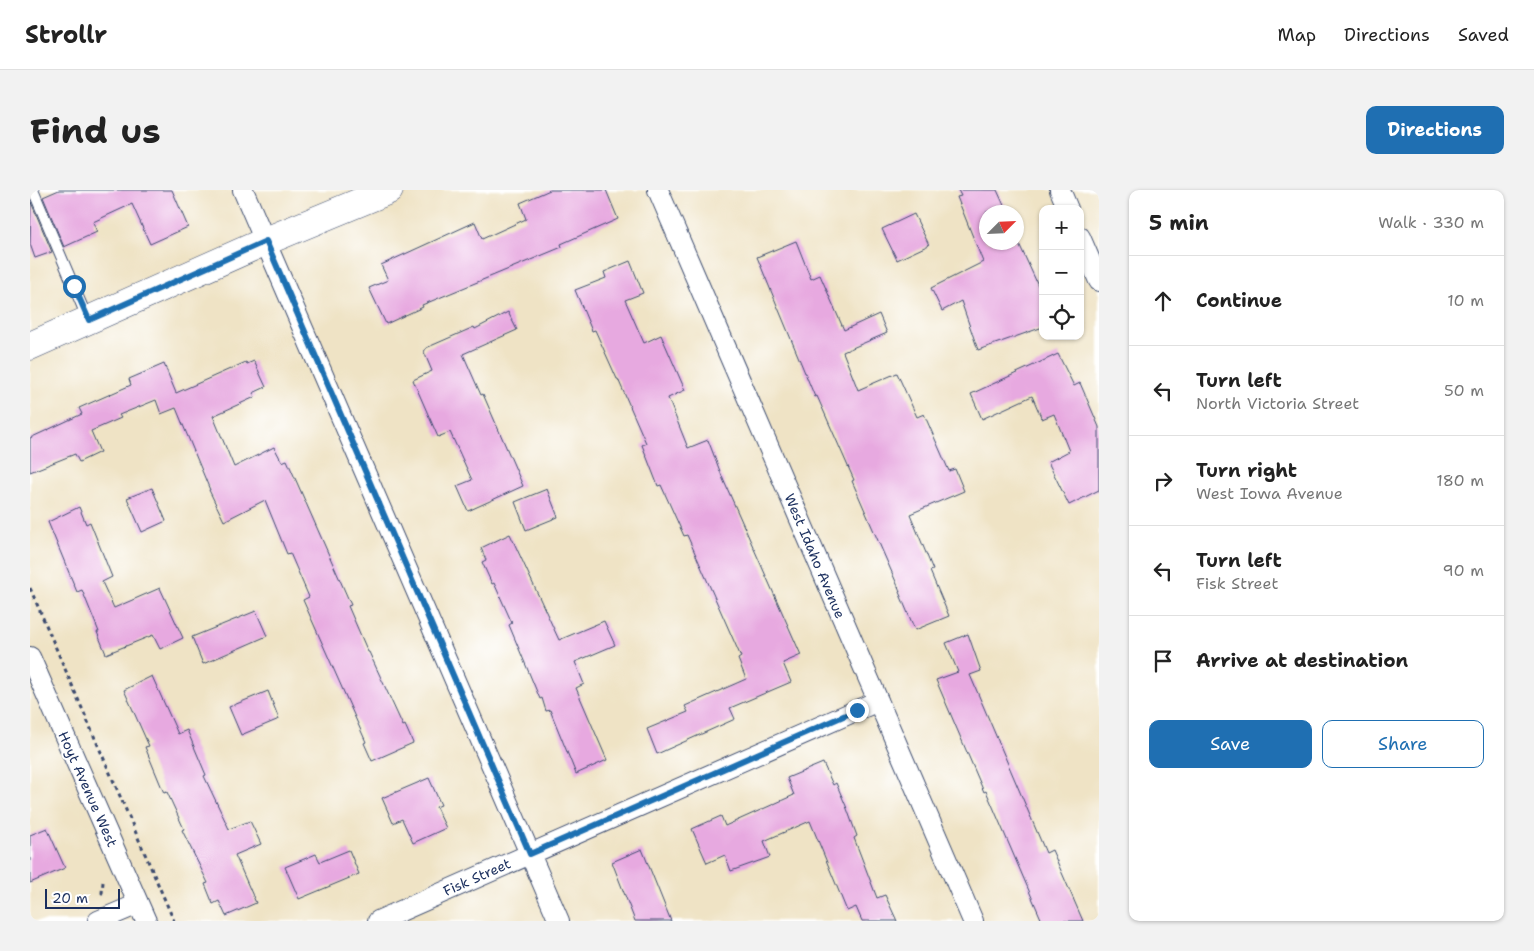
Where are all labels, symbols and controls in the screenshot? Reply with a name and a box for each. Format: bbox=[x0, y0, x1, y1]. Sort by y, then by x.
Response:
text: Strollr bbox=[25, 19, 107, 51]
text: Map bbox=[1278, 23, 1316, 47]
text: Directions bbox=[1344, 23, 1430, 47]
text: Saved bbox=[1458, 23, 1509, 47]
button: Directions bbox=[1366, 106, 1504, 154]
text: Find us bbox=[30, 107, 161, 154]
north arrow bbox=[979, 205, 1024, 250]
map controls bbox=[1039, 205, 1084, 340]
button: + bbox=[1039, 205, 1084, 250]
text: 5 min bbox=[1149, 209, 1209, 237]
text: Walk · 330 m bbox=[1378, 212, 1484, 233]
button: − bbox=[1039, 250, 1084, 295]
route start bbox=[63, 275, 86, 298]
icon: ahead bbox=[1149, 287, 1177, 315]
text: Continue bbox=[1196, 288, 1282, 313]
text: 10 m bbox=[1447, 290, 1484, 311]
button: locate bbox=[1039, 295, 1084, 340]
text: Turn left bbox=[1196, 368, 1282, 393]
icon: left bbox=[1149, 377, 1177, 405]
text: 50 m bbox=[1444, 380, 1484, 401]
text: North Victoria Street bbox=[1196, 393, 1359, 414]
text: Turn right bbox=[1196, 458, 1297, 483]
icon: right bbox=[1149, 467, 1177, 495]
text: 180 m bbox=[1436, 470, 1484, 491]
text: West Iowa Avenue bbox=[1196, 483, 1343, 504]
street label: West Idaho Avenue bbox=[781, 491, 849, 621]
text: Turn left bbox=[1196, 548, 1282, 573]
icon: left bbox=[1149, 557, 1177, 585]
text: 90 m bbox=[1443, 560, 1484, 581]
text: Fisk Street bbox=[1196, 573, 1278, 594]
icon: arrive bbox=[1149, 647, 1177, 675]
text: Arrive at destination bbox=[1196, 648, 1408, 673]
route end bbox=[846, 699, 869, 722]
button: Save bbox=[1149, 720, 1312, 768]
button: Share bbox=[1322, 720, 1484, 768]
street label: Hoyt Avenue West bbox=[54, 728, 122, 850]
street label: Fisk Street bbox=[440, 854, 514, 900]
scale bar bbox=[45, 886, 120, 909]
text: 20 m bbox=[52, 889, 88, 907]

